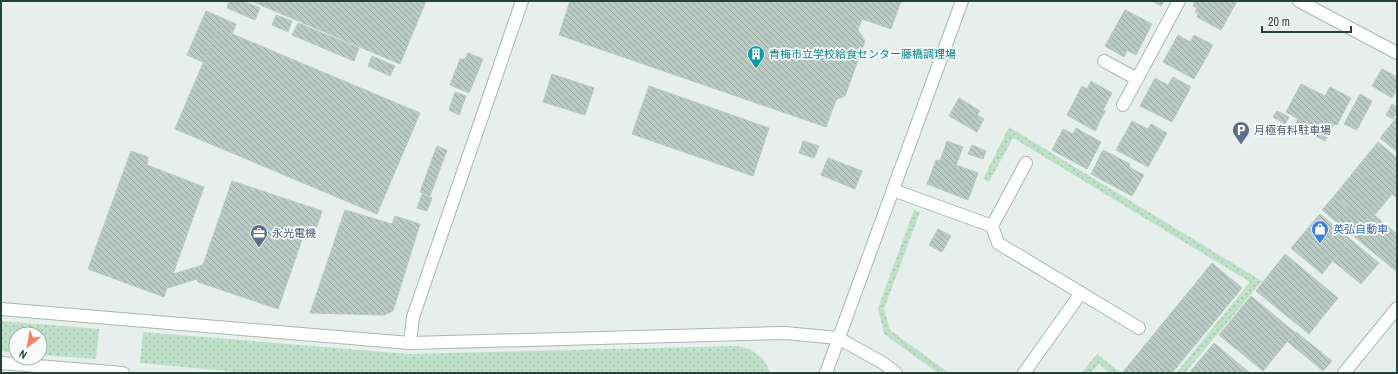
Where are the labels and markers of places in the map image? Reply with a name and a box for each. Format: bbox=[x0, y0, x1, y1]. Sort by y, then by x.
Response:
building icon: 青梅市立学校給食センター藤橋調理場 bbox=[746, 44, 766, 69]
place label: 青梅市立学校給食センター藤橋調理場 bbox=[769, 47, 956, 61]
parking icon: 月極有料駐車場 bbox=[1231, 120, 1251, 145]
place label: 月極有料駐車場 bbox=[1254, 123, 1331, 137]
shop icon: 英弘自動車 bbox=[1310, 219, 1330, 244]
place label: 英弘自動車 bbox=[1333, 222, 1388, 236]
office icon: 永光電機 bbox=[249, 223, 269, 248]
place label: 永光電機 bbox=[272, 226, 316, 240]

